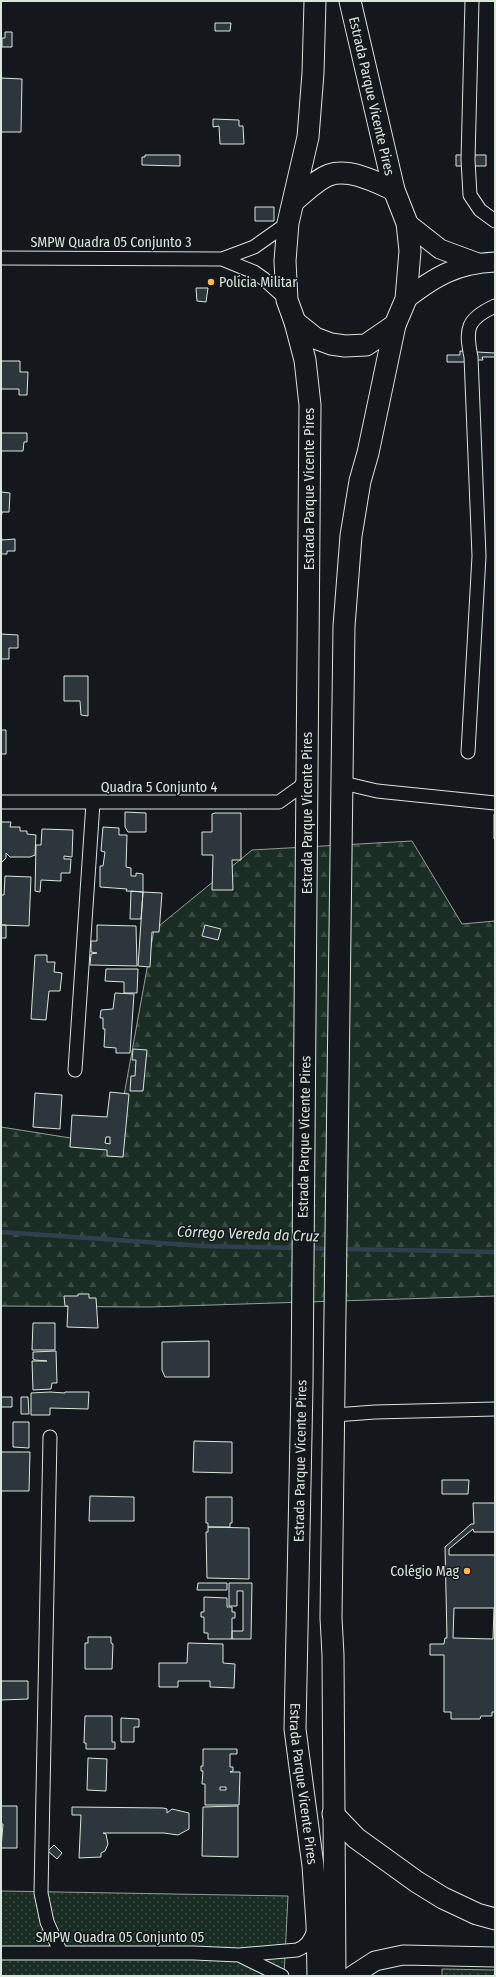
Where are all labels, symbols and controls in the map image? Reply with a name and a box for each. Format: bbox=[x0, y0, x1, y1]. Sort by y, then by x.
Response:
street label: Estrada Parque Vicente Pires bbox=[345, 15, 398, 177]
street label: SMPW Quadra 05 Conjunto 3 bbox=[31, 234, 191, 251]
place label: Polícia Militar bbox=[219, 274, 297, 291]
marker: Polícia Militar bbox=[206, 277, 216, 287]
street label: Estrada Parque Vicente Pires bbox=[301, 408, 318, 570]
street label: Estrada Parque Vicente Pires bbox=[299, 732, 316, 894]
street label: Quadra 5 Conjunto 4 bbox=[101, 779, 217, 796]
street label: Estrada Parque Vicente Pires bbox=[295, 1056, 314, 1218]
water label: Córrego Vereda da Cruz bbox=[177, 1223, 319, 1245]
street label: Estrada Parque Vicente Pires bbox=[291, 1380, 310, 1542]
place label: Colégio Mag bbox=[390, 1563, 459, 1580]
marker: Colégio Mag bbox=[462, 1566, 472, 1576]
street label: Estrada Parque Vicente Pires bbox=[286, 1703, 321, 1866]
street label: SMPW Quadra 05 Conjunto 05 bbox=[36, 1929, 204, 1946]

